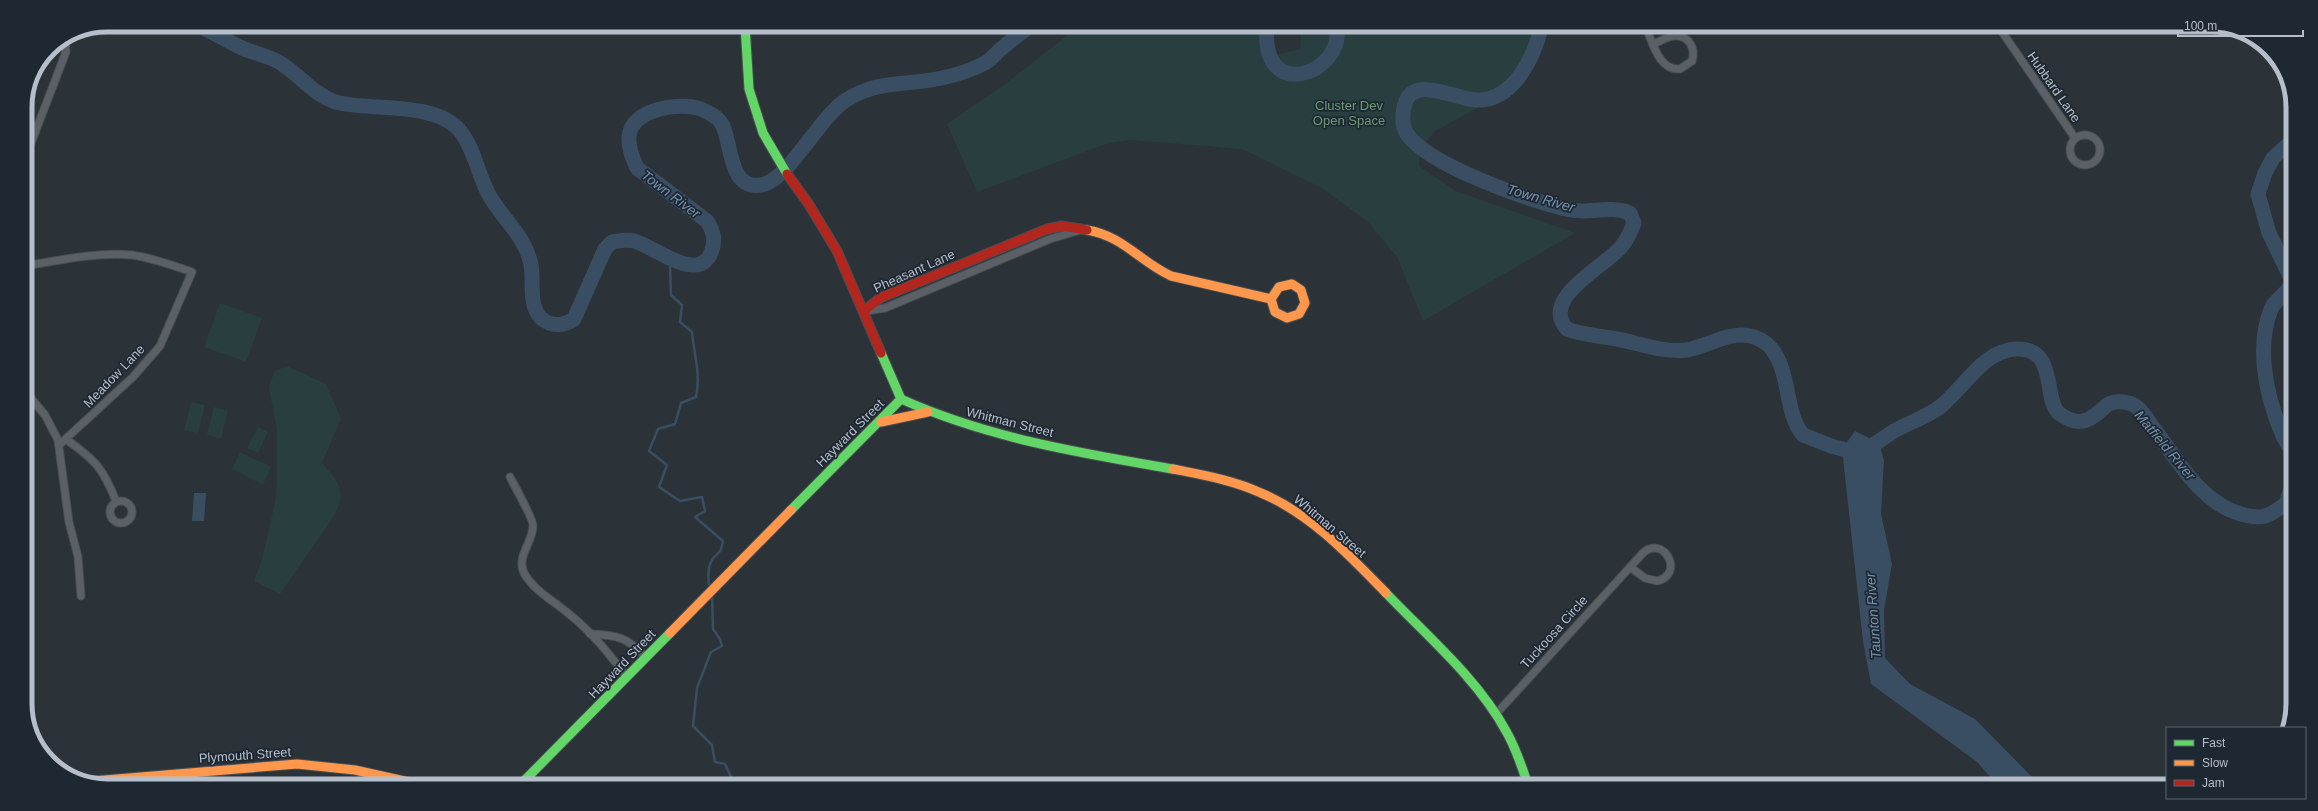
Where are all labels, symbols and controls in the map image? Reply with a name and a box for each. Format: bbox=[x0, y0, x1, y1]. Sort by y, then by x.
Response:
scale bar bbox=[2178, 12, 2303, 38]
text: 100 m bbox=[2184, 19, 2217, 33]
street label: Hubbard Lane bbox=[2024, 49, 2084, 125]
park label: Cluster Dev Open Space bbox=[1313, 98, 1385, 128]
water label: Town River bbox=[638, 167, 705, 222]
water label: Town River bbox=[1505, 181, 1578, 216]
street label: Pheasant Lane bbox=[871, 246, 957, 296]
street label: Meadow Lane bbox=[80, 341, 148, 411]
street label: Hayward Street bbox=[813, 396, 887, 470]
street label: Whitman Street bbox=[965, 404, 1056, 440]
water label: Matfield River bbox=[2131, 407, 2199, 484]
street label: Whitman Street bbox=[1291, 491, 1369, 561]
water label: Taunton River bbox=[1862, 571, 1884, 660]
street label: Tuckoosa Circle bbox=[1517, 593, 1591, 671]
street label: Hayward Street bbox=[585, 626, 659, 701]
legend bbox=[2166, 727, 2306, 799]
text: Fast bbox=[2202, 736, 2226, 750]
street label: Plymouth Street bbox=[198, 744, 292, 766]
text: Slow bbox=[2202, 756, 2228, 770]
text: Jam bbox=[2202, 776, 2225, 790]

